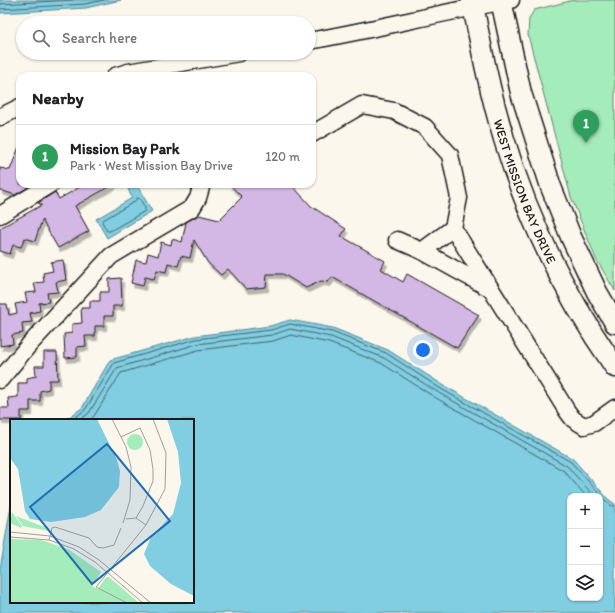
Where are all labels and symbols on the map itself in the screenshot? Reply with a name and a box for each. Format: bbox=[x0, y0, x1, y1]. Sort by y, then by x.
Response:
pin: 1 bbox=[573, 110, 599, 143]
street label: WEST MISSION BAY DRIVE bbox=[491, 117, 559, 266]
your location bbox=[413, 340, 433, 360]
inset map bbox=[10, 419, 194, 603]

